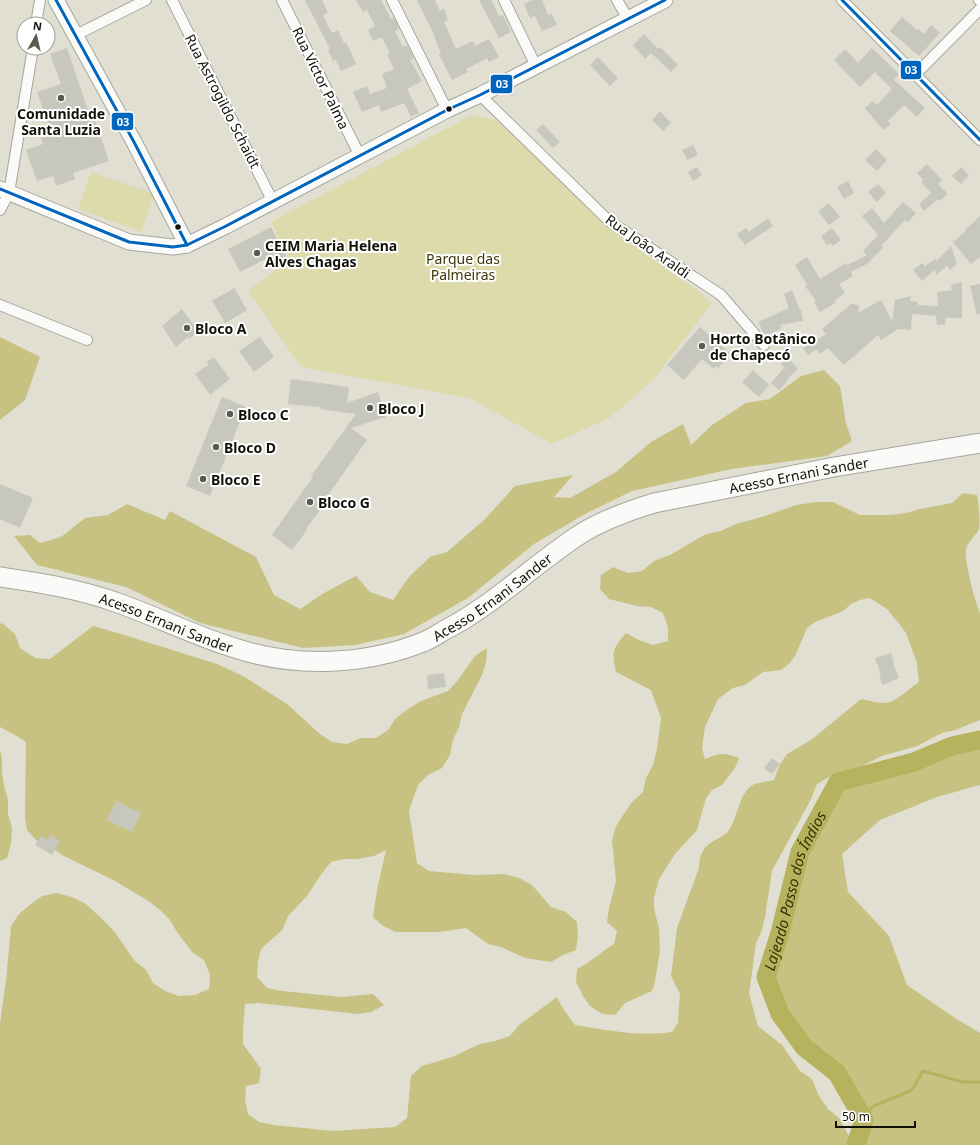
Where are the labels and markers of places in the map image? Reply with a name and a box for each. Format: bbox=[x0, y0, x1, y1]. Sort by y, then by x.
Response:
marker: Comunidade Santa Luzia bbox=[56, 93, 66, 103]
place label: Comunidade Santa Luzia bbox=[17, 104, 105, 139]
unlabelled marker bbox=[444, 104, 454, 114]
unlabelled marker bbox=[173, 222, 183, 232]
place label: CEIM Maria Helena Alves Chagas bbox=[265, 236, 397, 271]
marker: CEIM Maria Helena Alves Chagas bbox=[252, 248, 262, 258]
place label: Bloco A bbox=[195, 319, 247, 338]
marker: Bloco A bbox=[182, 323, 192, 333]
place label: Horto Botânico de Chapecó bbox=[710, 329, 816, 364]
marker: Horto Botânico de Chapecó bbox=[697, 341, 707, 351]
place label: Bloco J bbox=[378, 399, 424, 418]
marker: Bloco J bbox=[365, 403, 375, 413]
place label: Bloco C bbox=[238, 405, 289, 424]
marker: Bloco C bbox=[225, 409, 235, 419]
place label: Bloco D bbox=[224, 438, 276, 457]
marker: Bloco D bbox=[211, 442, 221, 452]
place label: Bloco E bbox=[211, 470, 261, 489]
marker: Bloco E bbox=[198, 474, 208, 484]
place label: Bloco G bbox=[318, 493, 370, 512]
marker: Bloco G bbox=[305, 497, 315, 507]

